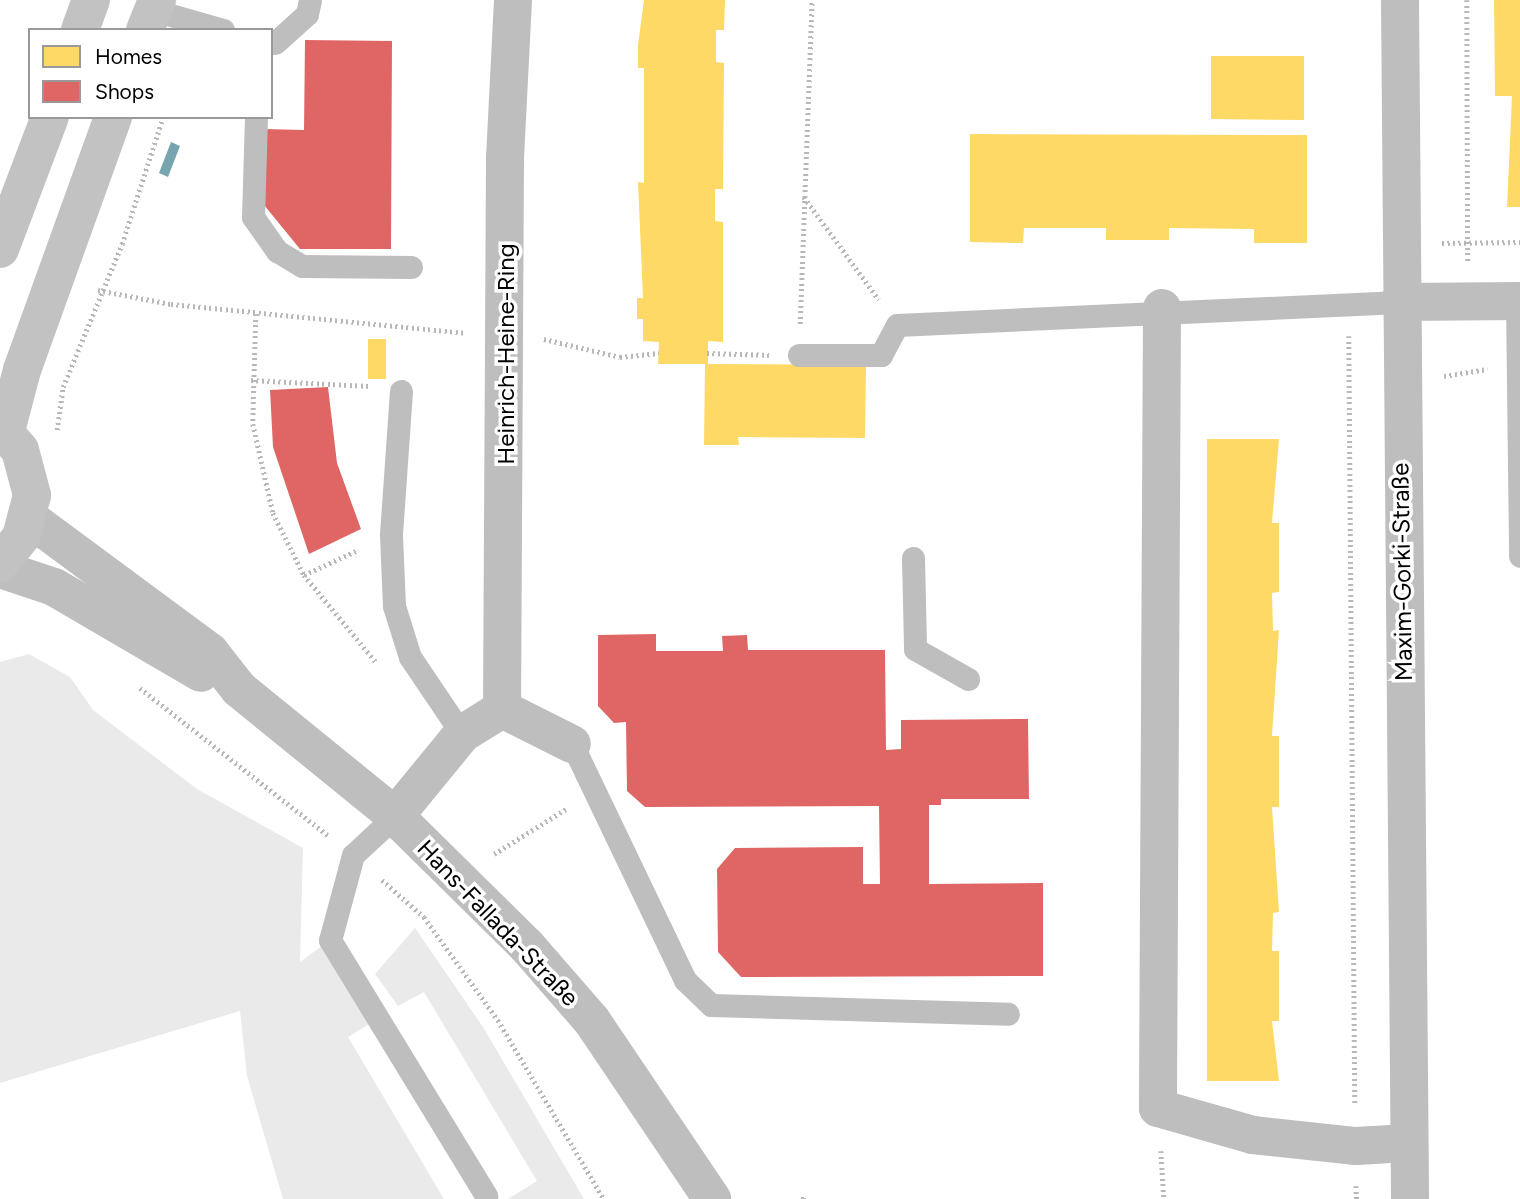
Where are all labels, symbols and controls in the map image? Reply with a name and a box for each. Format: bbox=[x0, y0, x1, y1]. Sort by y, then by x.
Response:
legend bbox=[28, 28, 273, 119]
text: Homes bbox=[95, 44, 162, 69]
text: Shops bbox=[95, 79, 154, 104]
street label: Heinrich-Heine-Ring bbox=[492, 243, 520, 465]
street label: Maxim-Gorki-Straße bbox=[1386, 463, 1418, 681]
street label: Hans-Fallada-Straße bbox=[411, 834, 585, 1012]

